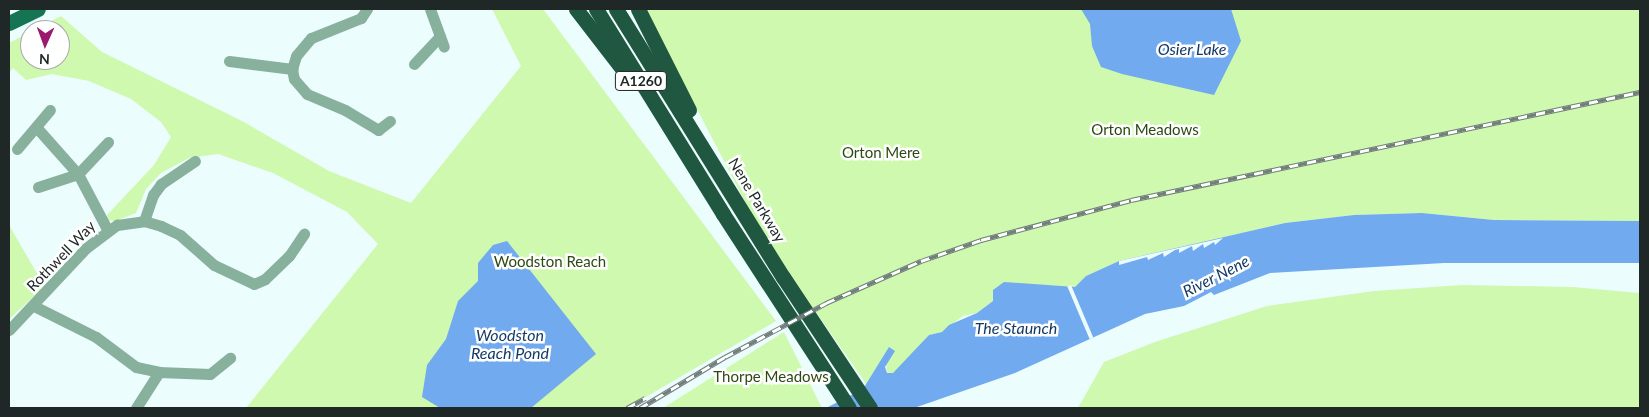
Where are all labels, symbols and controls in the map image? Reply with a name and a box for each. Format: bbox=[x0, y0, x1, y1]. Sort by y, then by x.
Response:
north arrow bbox=[20, 20, 70, 70]
water label: Osier Lake bbox=[1157, 39, 1227, 59]
text: N bbox=[39, 51, 50, 68]
road number: A1260 bbox=[615, 70, 667, 92]
park label: Orton Meadows bbox=[1091, 121, 1199, 139]
park label: Orton Mere bbox=[842, 144, 920, 162]
street label: Nene Parkway bbox=[725, 155, 789, 245]
street label: Rothwell Way bbox=[23, 217, 99, 295]
water label: River Nene bbox=[1179, 251, 1253, 301]
park label: Woodston Reach bbox=[494, 253, 606, 271]
water label: The Staunch bbox=[975, 318, 1057, 338]
water label: Woodston Reach Pond bbox=[471, 325, 549, 363]
park label: Thorpe Meadows bbox=[713, 368, 829, 386]

